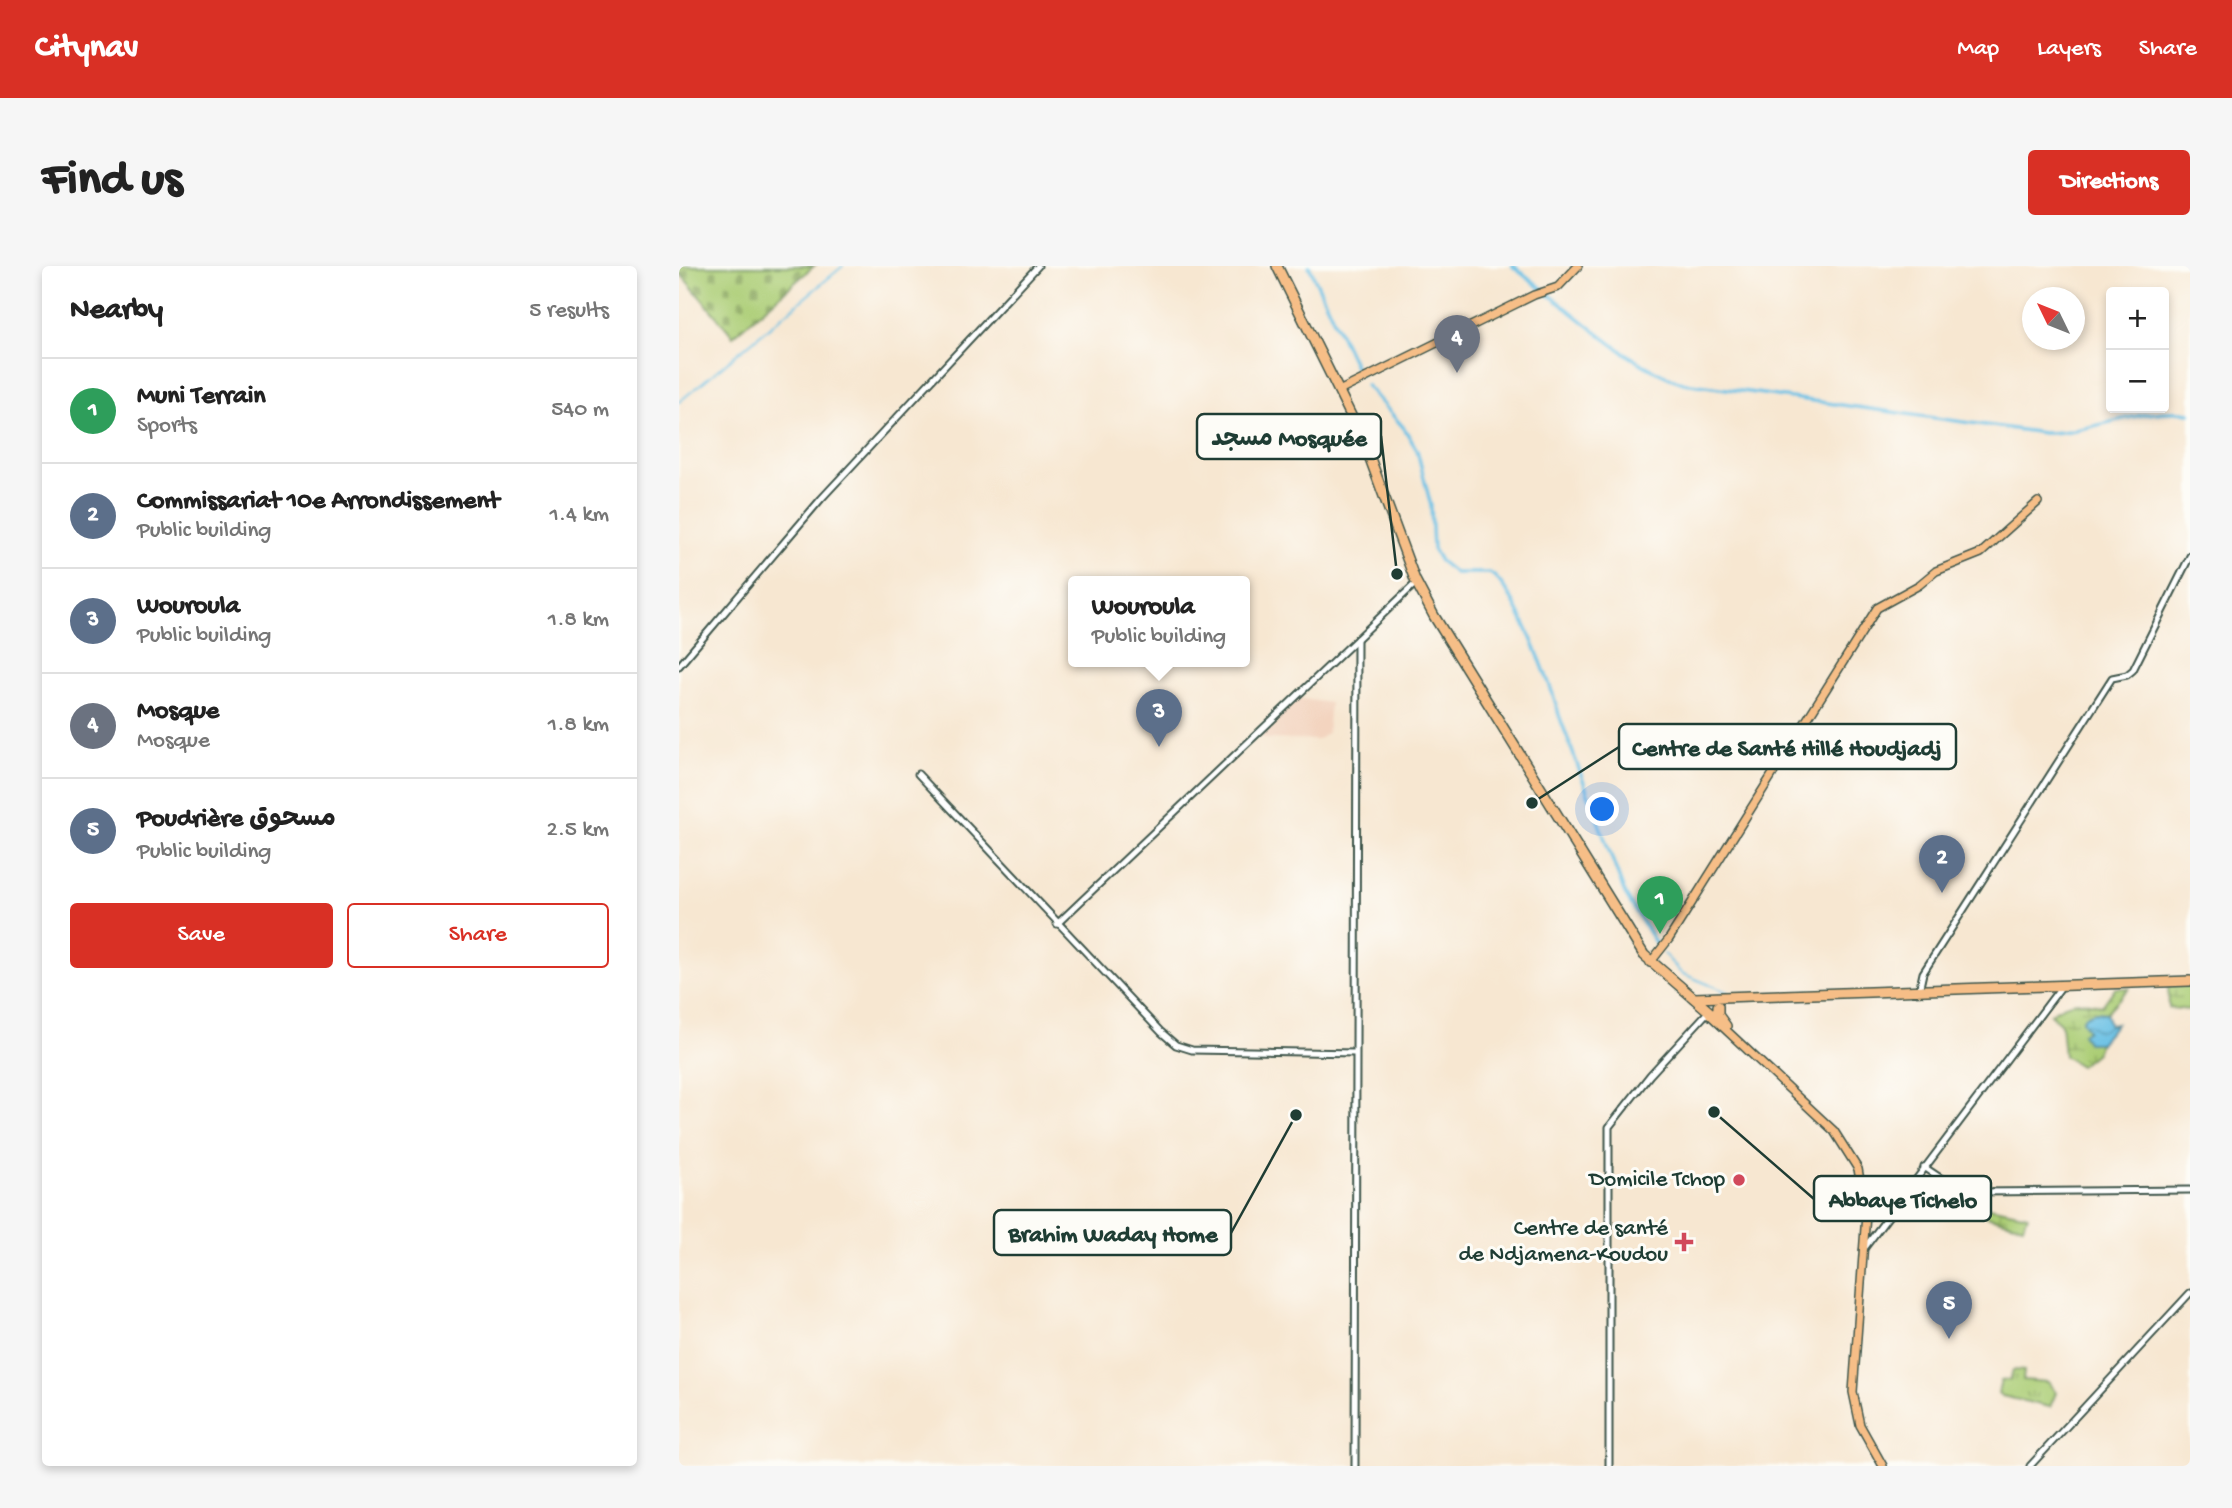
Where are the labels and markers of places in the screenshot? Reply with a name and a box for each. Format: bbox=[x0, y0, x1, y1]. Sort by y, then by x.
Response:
pin: 4 bbox=[1434, 315, 1480, 373]
callout: مسجد Mosquée bbox=[1197, 414, 1381, 459]
pin: 3 bbox=[1136, 689, 1182, 747]
callout: Centre de Santé Hillé Houdjadj bbox=[1619, 724, 1956, 769]
pin: 2 bbox=[1919, 835, 1965, 893]
pin: 1 bbox=[1637, 876, 1683, 934]
place label: Domicile Tchop bbox=[1587, 1167, 1725, 1194]
marker: Domicile Tchop bbox=[1731, 1172, 1747, 1188]
callout: Abbaye Tichelo bbox=[1814, 1176, 1991, 1221]
callout: Brahim Waday Home bbox=[994, 1210, 1231, 1255]
place label: Centre de santé de Ndjamena-Koudou bbox=[1459, 1216, 1669, 1269]
marker: Centre de santé de Ndjamena-Koudou bbox=[1674, 1232, 1694, 1252]
pin: 5 bbox=[1926, 1281, 1972, 1339]

